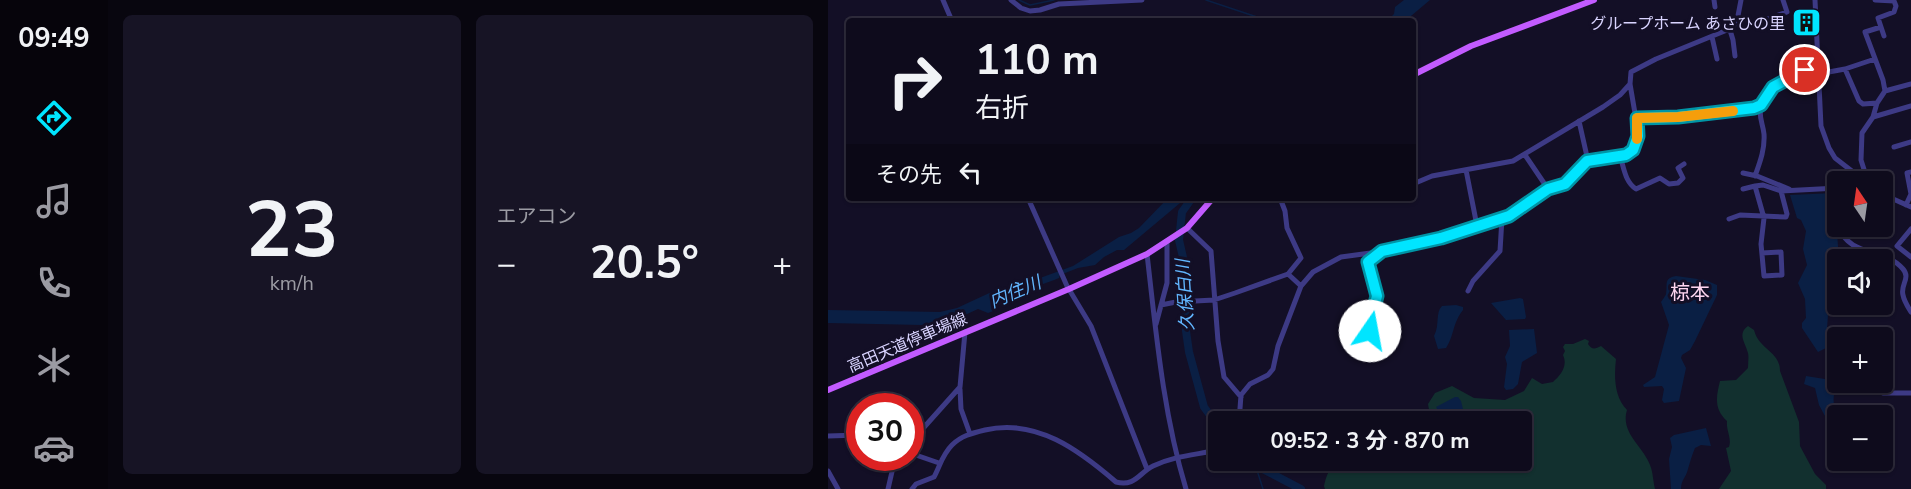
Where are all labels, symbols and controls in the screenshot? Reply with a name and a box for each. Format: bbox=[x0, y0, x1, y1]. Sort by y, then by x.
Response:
building icon: グループホーム あさひの里 bbox=[1790, 7, 1822, 39]
place label: グループホーム あさひの里 bbox=[1590, 13, 1785, 35]
text: 09:49 bbox=[18, 20, 90, 57]
text: 110 m bbox=[975, 32, 1099, 89]
icon: right bbox=[876, 42, 954, 120]
pin bbox=[1779, 44, 1830, 95]
icon: arrive bbox=[1788, 53, 1821, 86]
text: 右折 bbox=[975, 90, 1029, 127]
icon: directions bbox=[33, 97, 75, 139]
icon: left bbox=[954, 156, 987, 189]
text: その先 bbox=[876, 160, 942, 190]
north arrow bbox=[1827, 171, 1893, 237]
map controls bbox=[1827, 171, 1893, 471]
text: 23 bbox=[245, 177, 339, 284]
icon: music bbox=[33, 180, 75, 222]
text: エアコン bbox=[497, 203, 577, 230]
text: 20.5° bbox=[590, 233, 699, 294]
text: − bbox=[497, 242, 516, 287]
text: + bbox=[772, 242, 792, 287]
button: sound bbox=[1827, 249, 1893, 315]
water label: 久保白川 bbox=[1170, 256, 1199, 332]
icon: phone bbox=[33, 262, 75, 304]
text: km/h bbox=[270, 270, 314, 297]
water label: 内住川 bbox=[985, 270, 1046, 314]
district label: 椋本 bbox=[1670, 279, 1710, 306]
position arrow bbox=[1338, 299, 1402, 363]
street label: 高田天道停車場線 bbox=[844, 308, 971, 378]
button: + bbox=[1827, 327, 1893, 393]
icon: climate bbox=[33, 344, 75, 386]
speed limit sign: 30 bbox=[846, 393, 924, 471]
button: − bbox=[1827, 405, 1893, 471]
text: 09:52 · 3 分 · 870 m bbox=[1271, 426, 1469, 456]
icon: car bbox=[33, 427, 75, 469]

